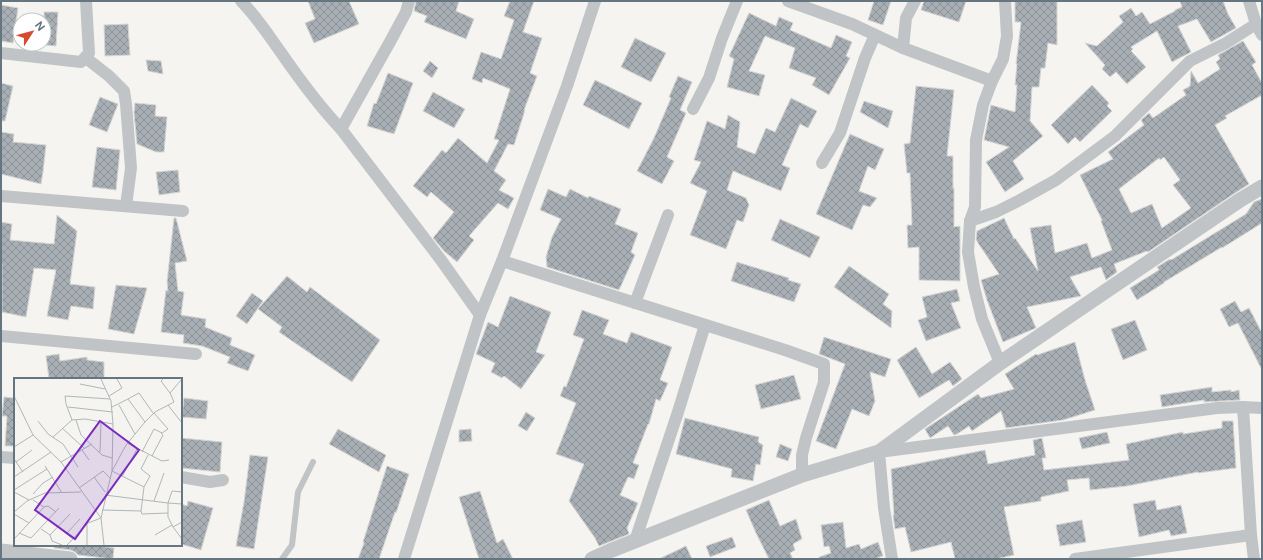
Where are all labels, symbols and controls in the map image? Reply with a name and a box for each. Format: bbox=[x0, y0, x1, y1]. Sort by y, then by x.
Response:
north arrow bbox=[12, 12, 52, 52]
text: N bbox=[33, 19, 47, 33]
inset map bbox=[14, 378, 182, 546]

